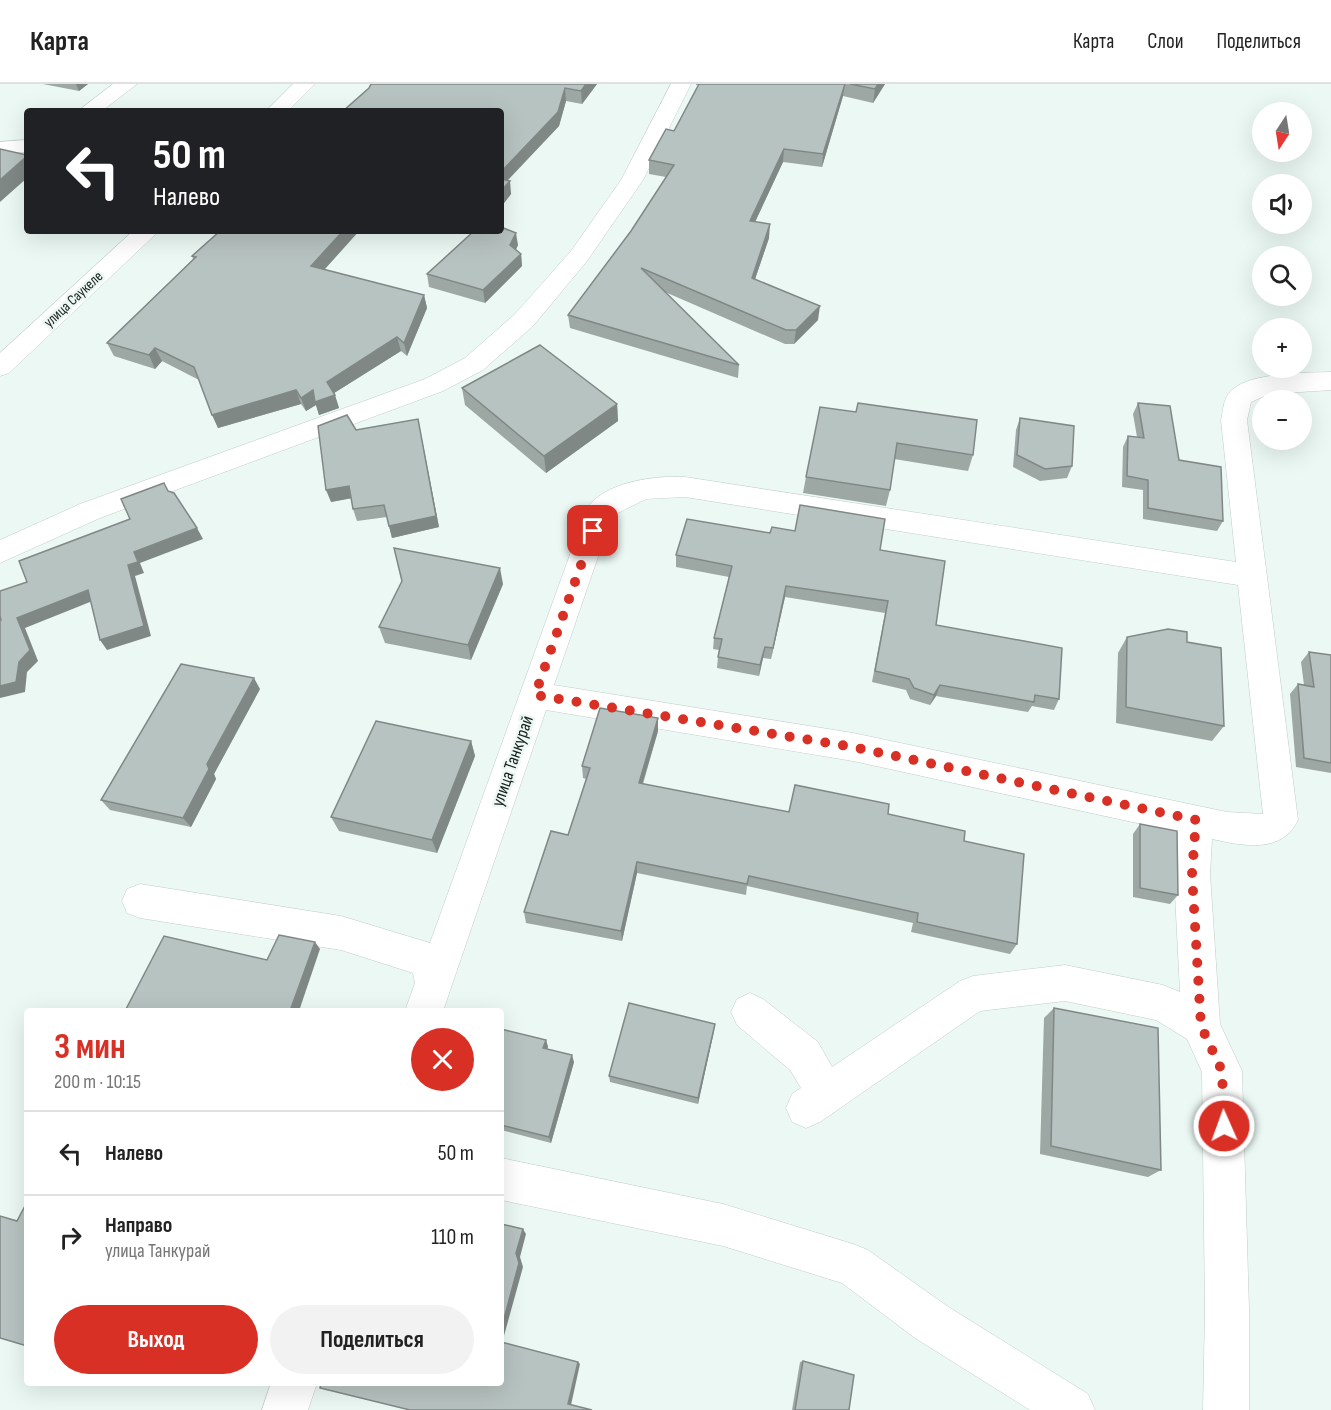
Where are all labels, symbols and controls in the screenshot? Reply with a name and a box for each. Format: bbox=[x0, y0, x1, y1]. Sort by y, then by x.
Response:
text: Карта bbox=[30, 25, 89, 58]
text: Карта bbox=[1073, 29, 1114, 54]
text: Слои bbox=[1147, 29, 1183, 54]
text: Поделиться bbox=[1216, 29, 1301, 54]
north arrow bbox=[1252, 102, 1312, 162]
map controls bbox=[1252, 102, 1312, 450]
text: 50 m bbox=[153, 130, 226, 181]
icon: left bbox=[54, 132, 132, 210]
button: sound bbox=[1252, 174, 1312, 234]
text: Налево bbox=[153, 181, 220, 213]
button: search bbox=[1252, 246, 1312, 306]
street label: улица Саукеле bbox=[40, 267, 107, 332]
button: + bbox=[1252, 318, 1312, 378]
button: − bbox=[1252, 390, 1312, 450]
pin bbox=[567, 505, 618, 556]
icon: arrive bbox=[576, 514, 609, 547]
street label: улица Танкурай bbox=[487, 713, 538, 809]
text: 3 мин bbox=[54, 1026, 126, 1069]
button: close bbox=[411, 1028, 474, 1091]
text: 200 m · 10:15 bbox=[54, 1070, 141, 1094]
position arrow bbox=[1192, 1094, 1256, 1158]
icon: left bbox=[54, 1137, 87, 1170]
text: Налево bbox=[105, 1140, 163, 1167]
text: 50 m bbox=[438, 1140, 474, 1167]
text: Направо bbox=[105, 1212, 172, 1239]
icon: right bbox=[54, 1221, 87, 1254]
text: 110 m bbox=[431, 1224, 474, 1251]
text: улица Танкурай bbox=[105, 1239, 210, 1263]
button: Выход bbox=[54, 1305, 258, 1374]
button: Поделиться bbox=[270, 1305, 474, 1374]

